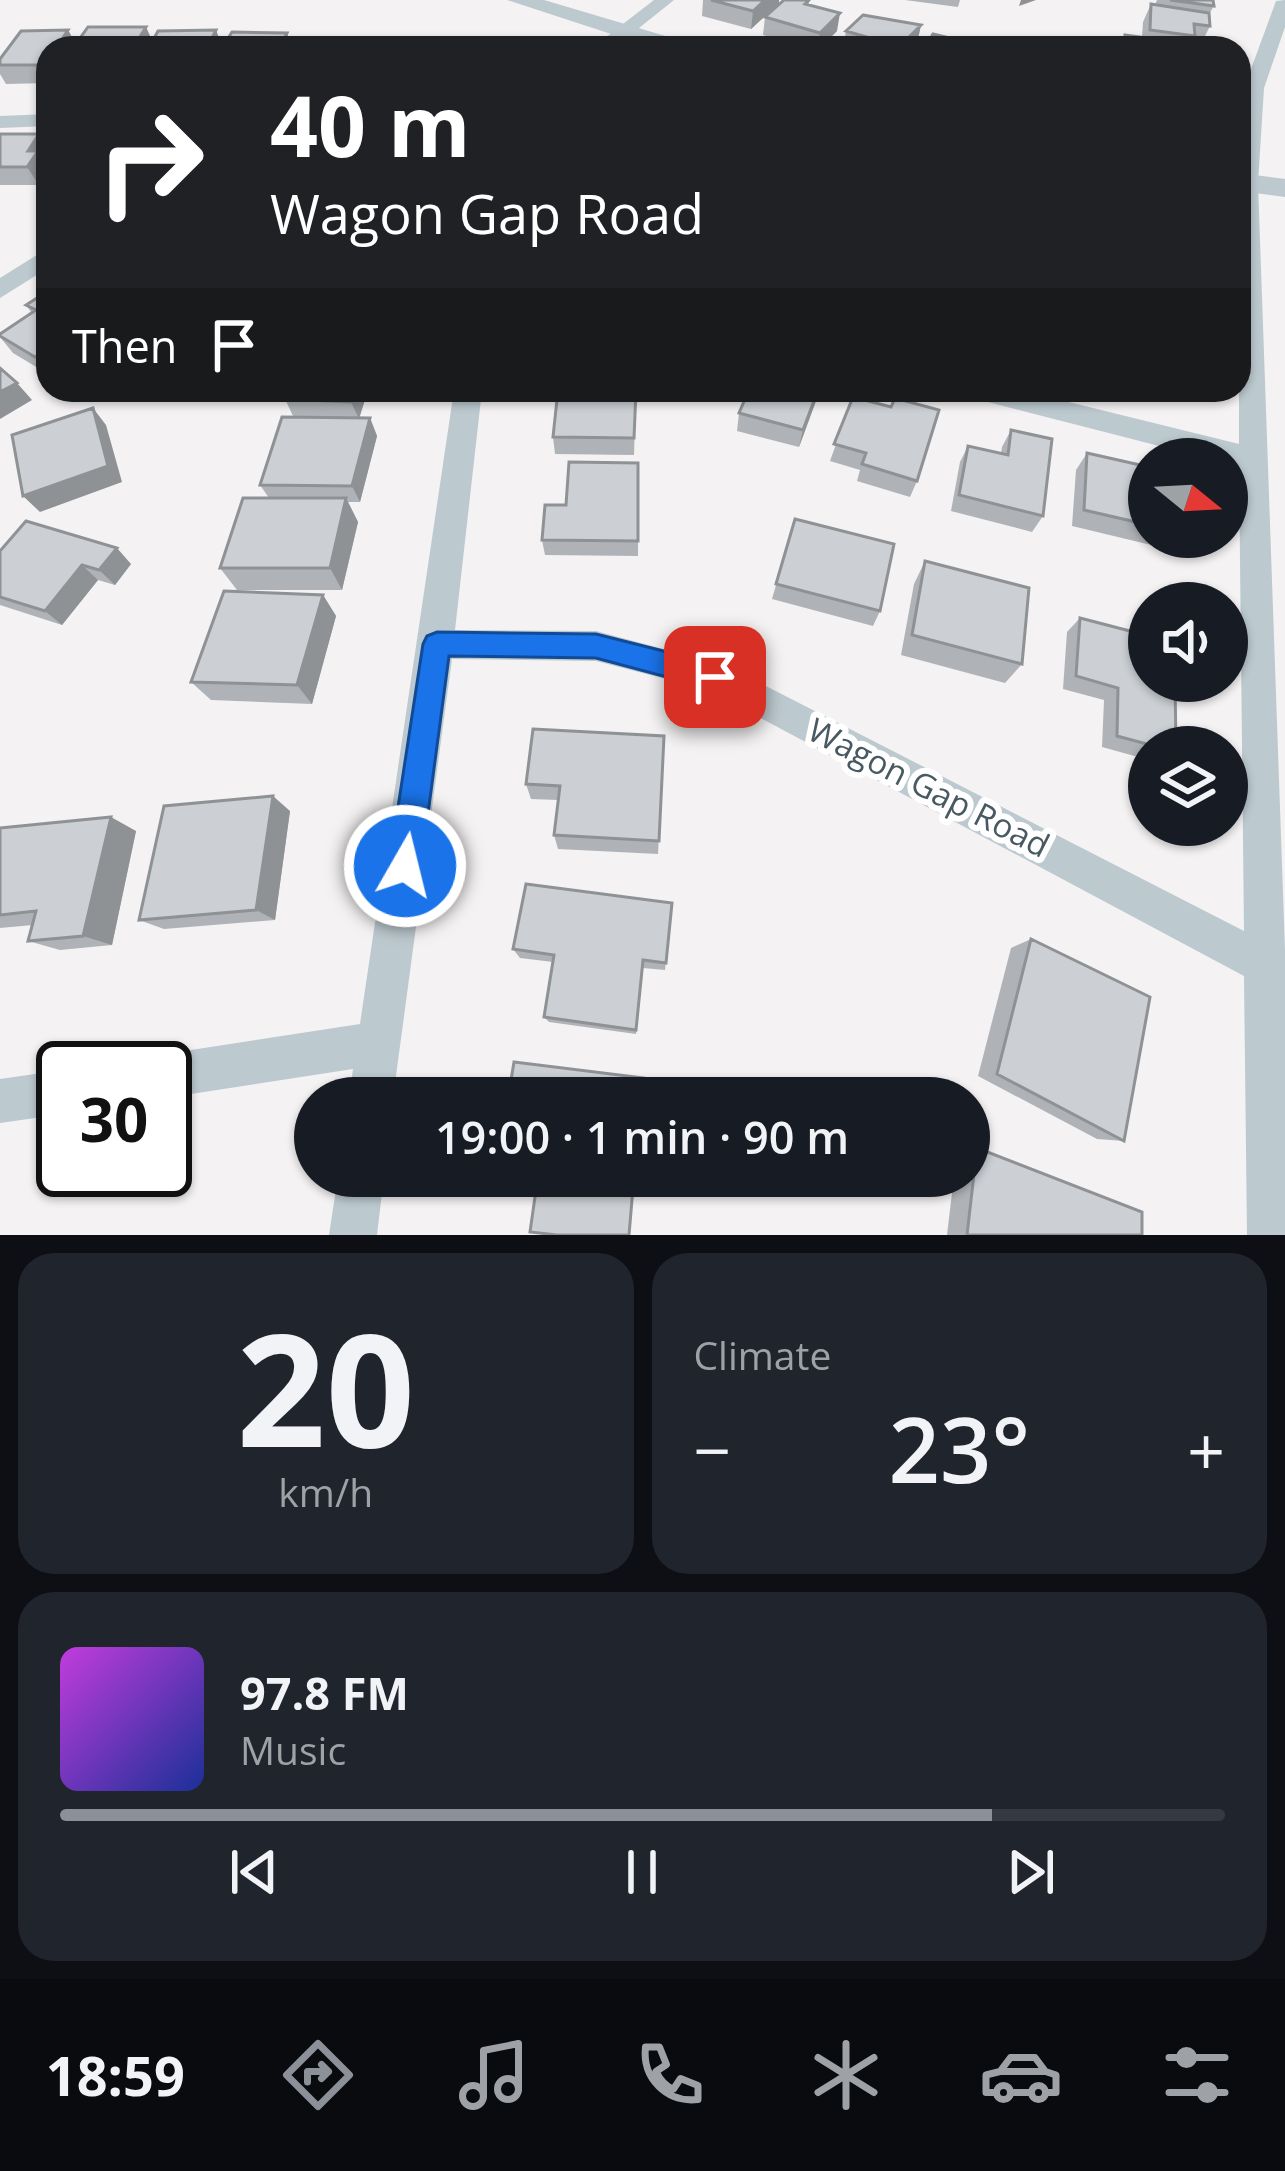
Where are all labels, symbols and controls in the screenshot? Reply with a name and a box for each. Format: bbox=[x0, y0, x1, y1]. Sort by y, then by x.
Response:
text: 40 m bbox=[270, 67, 470, 182]
icon: right bbox=[72, 84, 228, 240]
text: Wagon Gap Road bbox=[270, 176, 704, 250]
icon: arrive bbox=[201, 312, 267, 378]
text: Then bbox=[72, 315, 177, 376]
north arrow bbox=[1128, 438, 1248, 558]
map controls bbox=[1128, 438, 1248, 846]
button: sound bbox=[1128, 582, 1248, 702]
pin bbox=[664, 626, 766, 728]
icon: arrive bbox=[682, 644, 748, 710]
street label: Wagon Gap Road bbox=[801, 707, 1057, 867]
button: layers bbox=[1128, 726, 1248, 846]
position arrow bbox=[342, 803, 468, 929]
speed limit sign: 30 bbox=[36, 1041, 192, 1197]
text: 19:00 · 1 min · 90 m bbox=[435, 1106, 849, 1167]
text: 20 bbox=[237, 1280, 415, 1493]
text: Climate bbox=[694, 1328, 831, 1381]
text: 23° bbox=[889, 1387, 1030, 1509]
text: − bbox=[694, 1404, 731, 1494]
text: + bbox=[1187, 1404, 1225, 1494]
text: km/h bbox=[278, 1465, 373, 1518]
text: 97.8 FM bbox=[240, 1662, 409, 1723]
text: Music bbox=[240, 1723, 346, 1776]
icon: previous bbox=[221, 1839, 287, 1905]
icon: pause bbox=[609, 1839, 675, 1905]
icon: next bbox=[998, 1839, 1064, 1905]
icon: directions bbox=[276, 2033, 360, 2117]
icon: music bbox=[452, 2033, 536, 2117]
icon: phone bbox=[628, 2033, 712, 2117]
icon: climate bbox=[804, 2033, 888, 2117]
icon: car bbox=[979, 2033, 1063, 2117]
icon: filters bbox=[1155, 2033, 1239, 2117]
text: 18:59 bbox=[46, 2038, 185, 2112]

